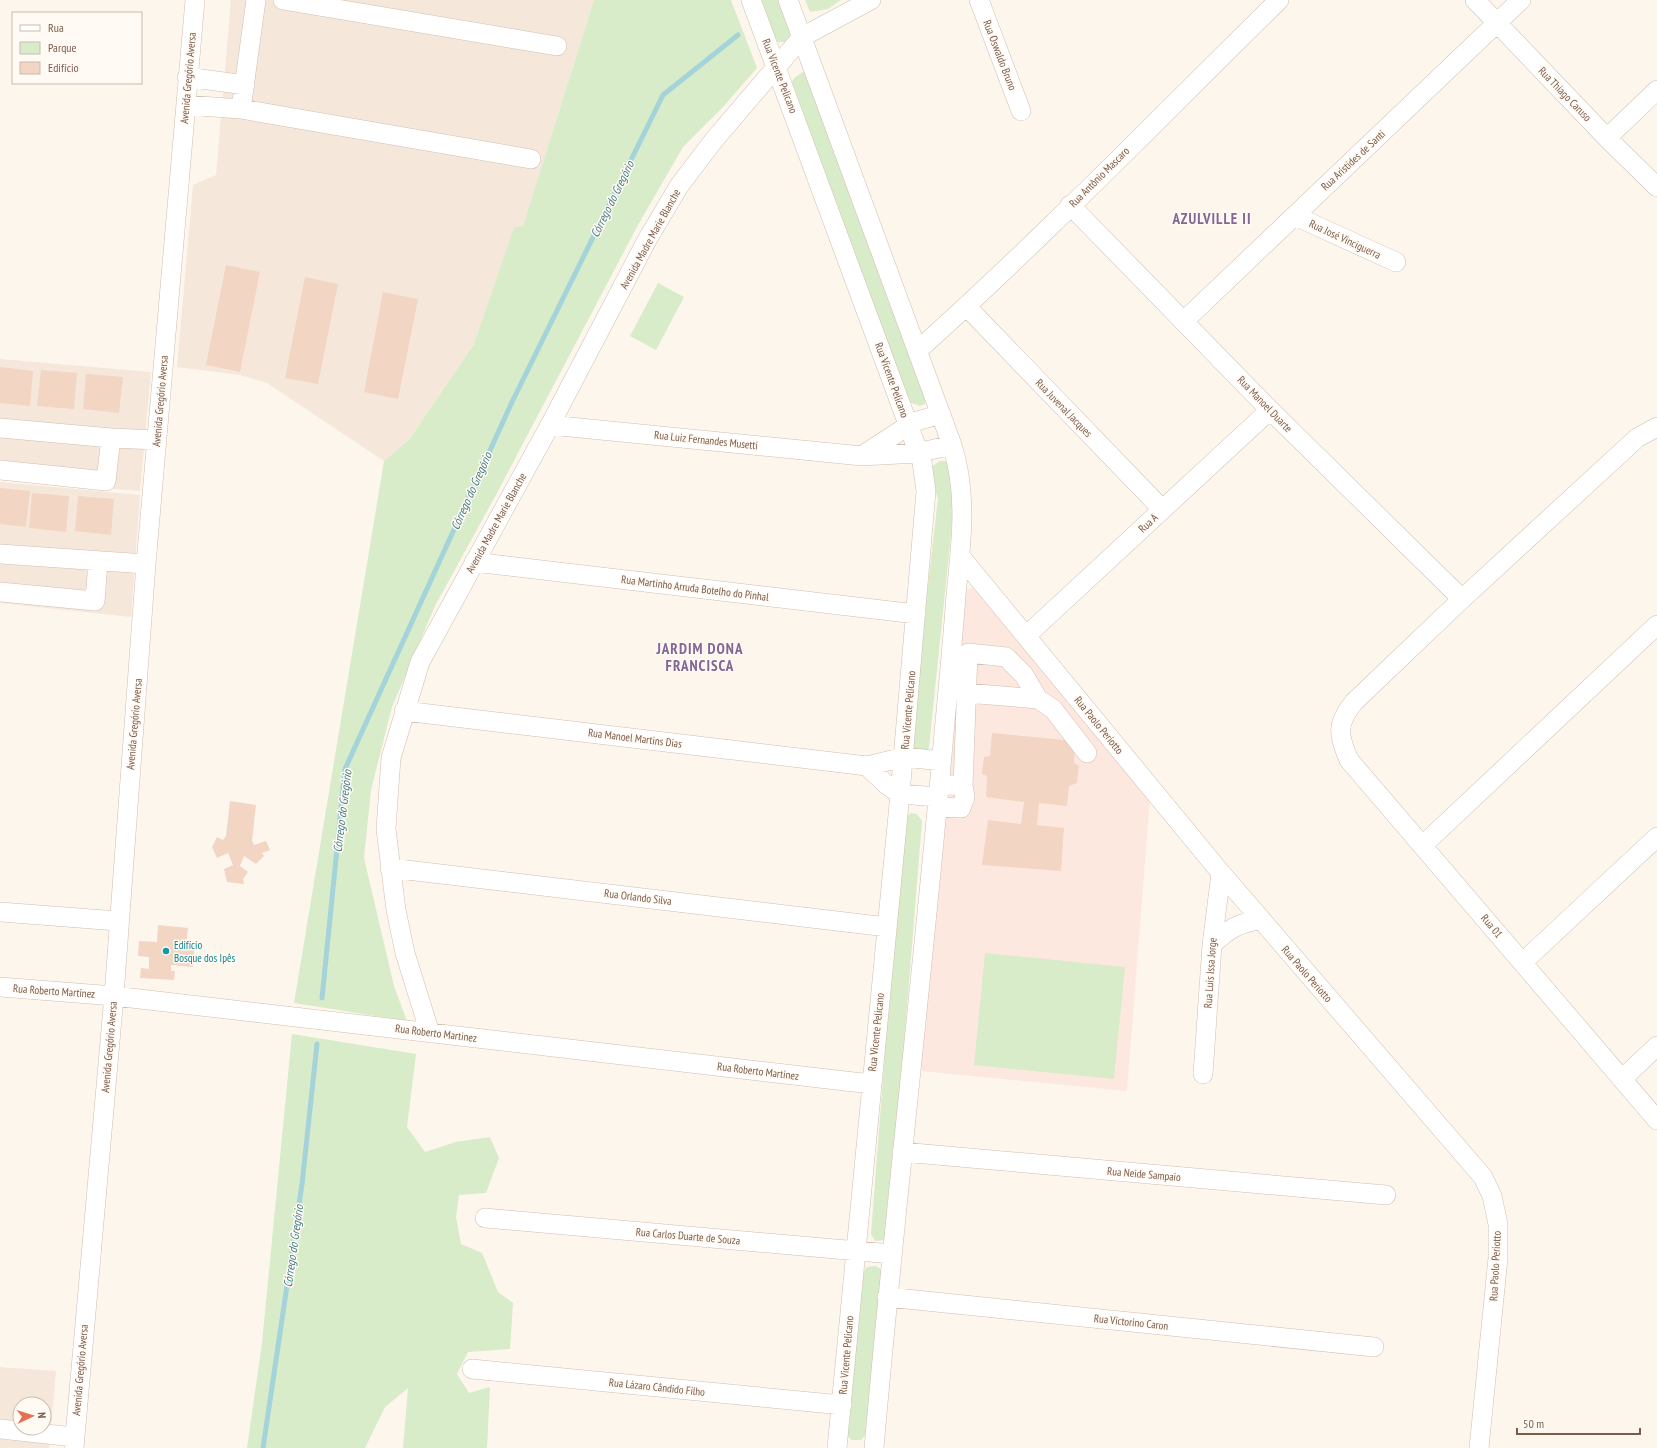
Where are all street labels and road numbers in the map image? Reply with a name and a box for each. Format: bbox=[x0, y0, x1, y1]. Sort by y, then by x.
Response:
street label: Rua Oswaldo Bruno bbox=[980, 18, 1020, 92]
street label: Avenida Gregório Aversa bbox=[177, 32, 199, 124]
street label: Rua Vicente Pelicano bbox=[759, 37, 801, 116]
street label: Rua Thiago Caruso bbox=[1535, 64, 1595, 124]
street label: Rua Aristides de Santi bbox=[1318, 127, 1388, 193]
street label: Rua Antônio Mascaro bbox=[1066, 144, 1132, 210]
street label: Avenida Madre Marie Blanche bbox=[617, 186, 684, 292]
street label: Rua José Vinciguerra bbox=[1307, 216, 1383, 262]
street label: Rua Vicente Pelicano bbox=[872, 341, 912, 420]
street label: Avenida Gregório Aversa bbox=[149, 355, 171, 447]
street label: Rua Manoel Duarte bbox=[1235, 373, 1296, 435]
street label: Rua Juvenal Jacques bbox=[1033, 376, 1096, 440]
street label: Rua Luiz Fernandes Musetti bbox=[653, 428, 759, 452]
street label: Avenida Madre Marie Blanche bbox=[463, 470, 530, 576]
street label: Rua A bbox=[1135, 510, 1161, 536]
street label: Rua Martinho Arruda Botelho do Pinhal bbox=[620, 572, 770, 604]
street label: Rua Vicente Pelicano bbox=[898, 670, 918, 750]
street label: Avenida Gregório Aversa bbox=[123, 678, 145, 770]
street label: Rua Paolo Periotto bbox=[1071, 693, 1127, 757]
street label: Rua Manoel Martins Dias bbox=[587, 725, 683, 751]
street label: Rua Orlando Silva bbox=[603, 886, 673, 908]
street label: Rua 01 bbox=[1478, 911, 1506, 941]
street label: Rua Luis Issa Jorge bbox=[1201, 937, 1219, 1009]
street label: Rua Paolo Periotto bbox=[1279, 943, 1336, 1005]
street label: Rua Roberto Martinez bbox=[12, 981, 96, 1001]
street label: Rua Vicente Pelicano bbox=[865, 992, 887, 1072]
street label: Avenida Gregório Aversa bbox=[98, 1001, 120, 1093]
street label: Rua Roberto Martinez bbox=[394, 1021, 478, 1045]
street label: Rua Roberto Martinez bbox=[716, 1059, 800, 1083]
street label: Rua Neide Sampaio bbox=[1107, 1164, 1182, 1184]
street label: Rua Carlos Duarte de Souza bbox=[635, 1224, 741, 1248]
street label: Rua Paolo Periotto bbox=[1486, 1230, 1504, 1301]
street label: Rua Victorino Caron bbox=[1093, 1311, 1169, 1333]
street label: Rua Vicente Pelicano bbox=[836, 1315, 856, 1395]
street label: Avenida Gregório Aversa bbox=[69, 1324, 91, 1416]
street label: Rua Lázaro Cândido Filho bbox=[608, 1375, 706, 1399]

